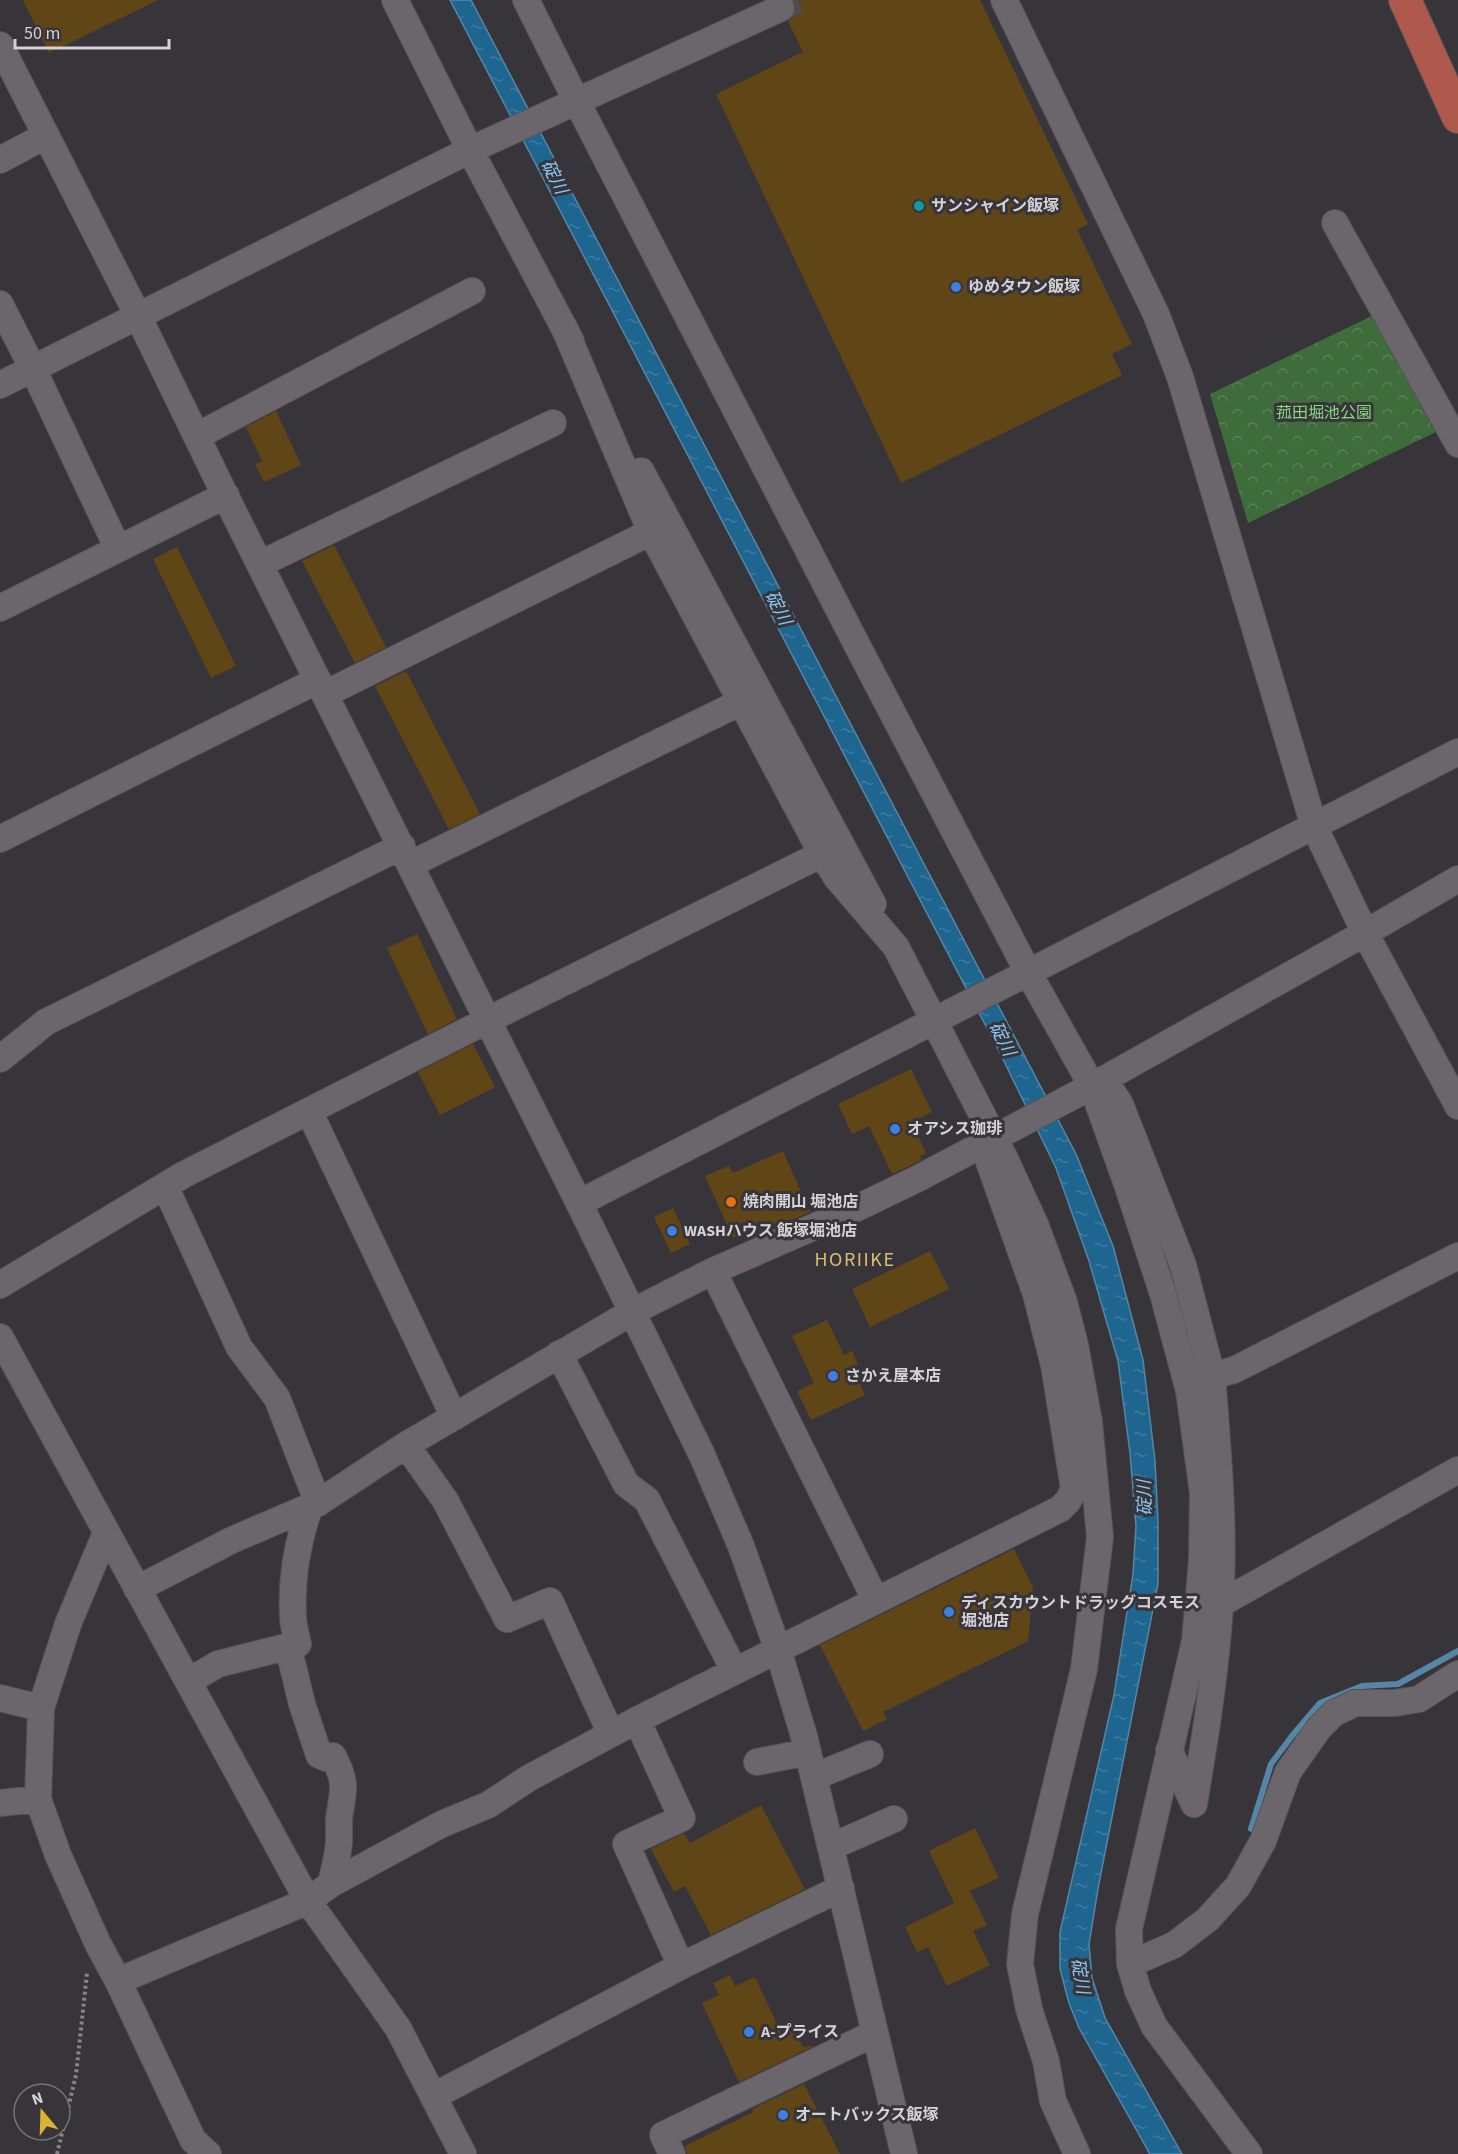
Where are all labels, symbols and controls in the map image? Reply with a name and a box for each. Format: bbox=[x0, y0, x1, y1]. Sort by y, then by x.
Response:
scale bar bbox=[15, 12, 170, 50]
text: 50 m bbox=[24, 21, 60, 46]
water label: 碇川 bbox=[535, 155, 574, 200]
place label: サンシャイン飯塚 bbox=[931, 195, 1059, 217]
marker: サンシャイン飯塚 bbox=[912, 199, 926, 213]
place label: ゆめタウン飯塚 bbox=[968, 276, 1080, 298]
marker: ゆめタウン飯塚 bbox=[949, 280, 963, 294]
park label: 菰田堀池公園 bbox=[1276, 402, 1372, 424]
water label: 碇川 bbox=[759, 586, 798, 631]
water label: 碇川 bbox=[983, 1017, 1022, 1062]
place label: オアシス珈琲 bbox=[907, 1118, 1002, 1140]
marker: オアシス珈琲 bbox=[888, 1122, 902, 1136]
place label: 焼肉開山 堀池店 bbox=[743, 1191, 858, 1213]
marker: 焼肉開山 堀池店 bbox=[724, 1195, 738, 1209]
place label: WASHハウス 飯塚堀池店 bbox=[684, 1220, 857, 1242]
marker: WASHハウス 飯塚堀池店 bbox=[665, 1224, 679, 1238]
district label: HORIIKE bbox=[815, 1246, 895, 1274]
place label: さかえ屋本店 bbox=[845, 1365, 941, 1387]
marker: さかえ屋本店 bbox=[826, 1369, 840, 1383]
water label: 碇川 bbox=[1132, 1478, 1158, 1516]
place label: ディスカウントドラッグコスモス 堀池店 bbox=[961, 1592, 1200, 1632]
marker: ディスカウントドラッグコスモス 堀池店 bbox=[942, 1605, 956, 1619]
water label: 碇川 bbox=[1065, 1956, 1096, 1998]
place label: A-プライス bbox=[760, 2021, 839, 2043]
marker: A-プライス bbox=[742, 2025, 756, 2039]
north arrow bbox=[12, 2082, 72, 2142]
text: N bbox=[29, 2087, 46, 2111]
place label: オートバックス飯塚 bbox=[795, 2104, 939, 2126]
marker: オートバックス飯塚 bbox=[776, 2108, 790, 2122]

